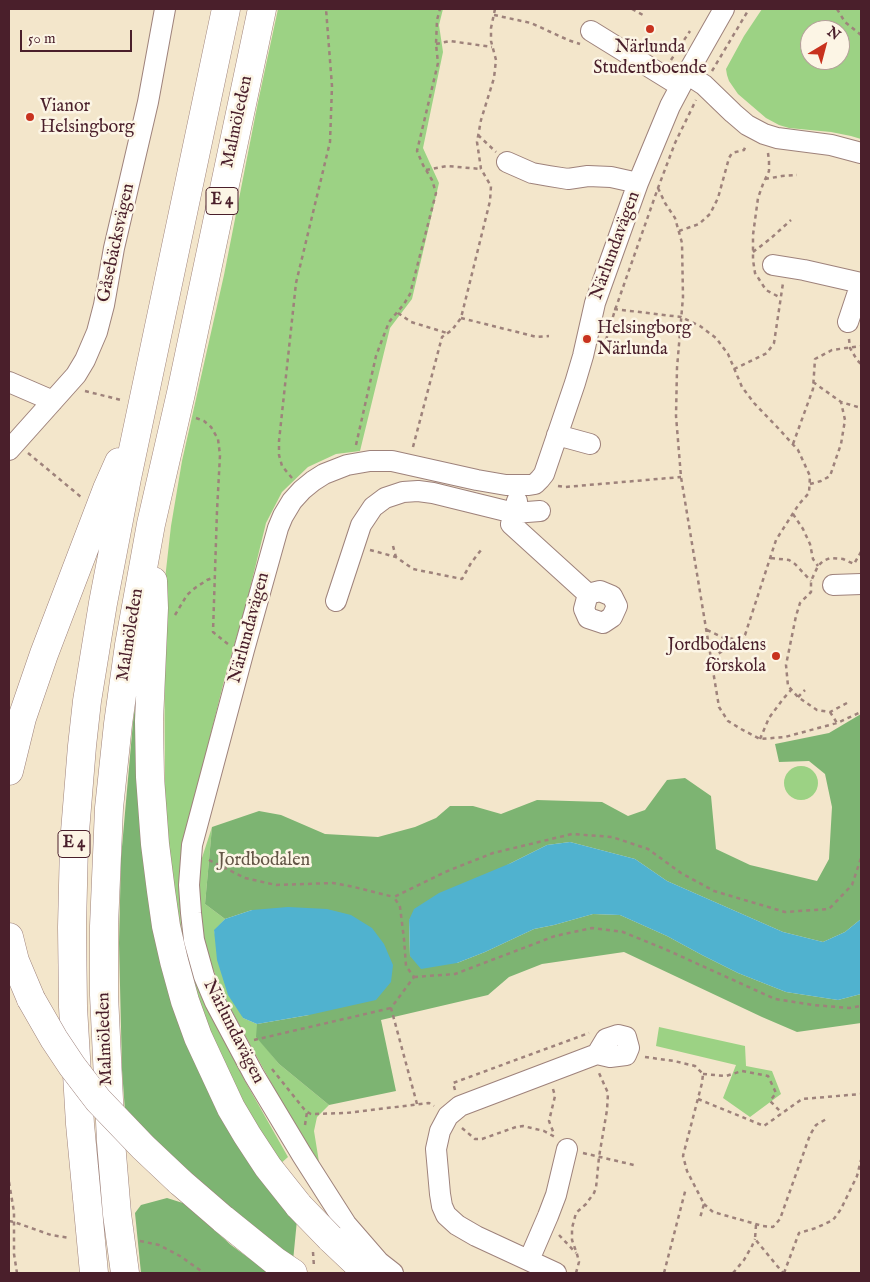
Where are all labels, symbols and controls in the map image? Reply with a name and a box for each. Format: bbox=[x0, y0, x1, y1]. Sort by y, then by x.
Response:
scale bar bbox=[22, 20, 135, 52]
north arrow bbox=[800, 20, 850, 70]
marker: Närlunda Studentboende bbox=[644, 23, 656, 35]
text: N bbox=[823, 23, 844, 45]
text: 50 m bbox=[28, 29, 56, 48]
place label: Närlunda Studentboende bbox=[593, 37, 707, 80]
street label: Malmöleden bbox=[218, 74, 258, 170]
place label: Vianor Helsingborg bbox=[40, 96, 135, 138]
marker: Vianor Helsingborg bbox=[24, 111, 36, 123]
street label: Gåsebäcksvägen bbox=[94, 182, 140, 304]
road number: E 4 bbox=[206, 188, 238, 215]
street label: Närlundavägen bbox=[586, 189, 646, 303]
place label: Helsingborg Närlunda bbox=[597, 318, 692, 360]
marker: Helsingborg Närlunda bbox=[581, 333, 593, 345]
street label: Närlundavägen bbox=[225, 570, 275, 686]
street label: Malmöleden bbox=[113, 587, 149, 683]
place label: Jordbodalens förskola bbox=[668, 635, 766, 678]
marker: Jordbodalens förskola bbox=[770, 650, 782, 662]
road number: E 4 bbox=[58, 831, 90, 858]
park label: Jordbodalen bbox=[218, 850, 310, 872]
street label: Närlundavägen bbox=[198, 976, 268, 1088]
street label: Malmöleden bbox=[94, 992, 118, 1086]

